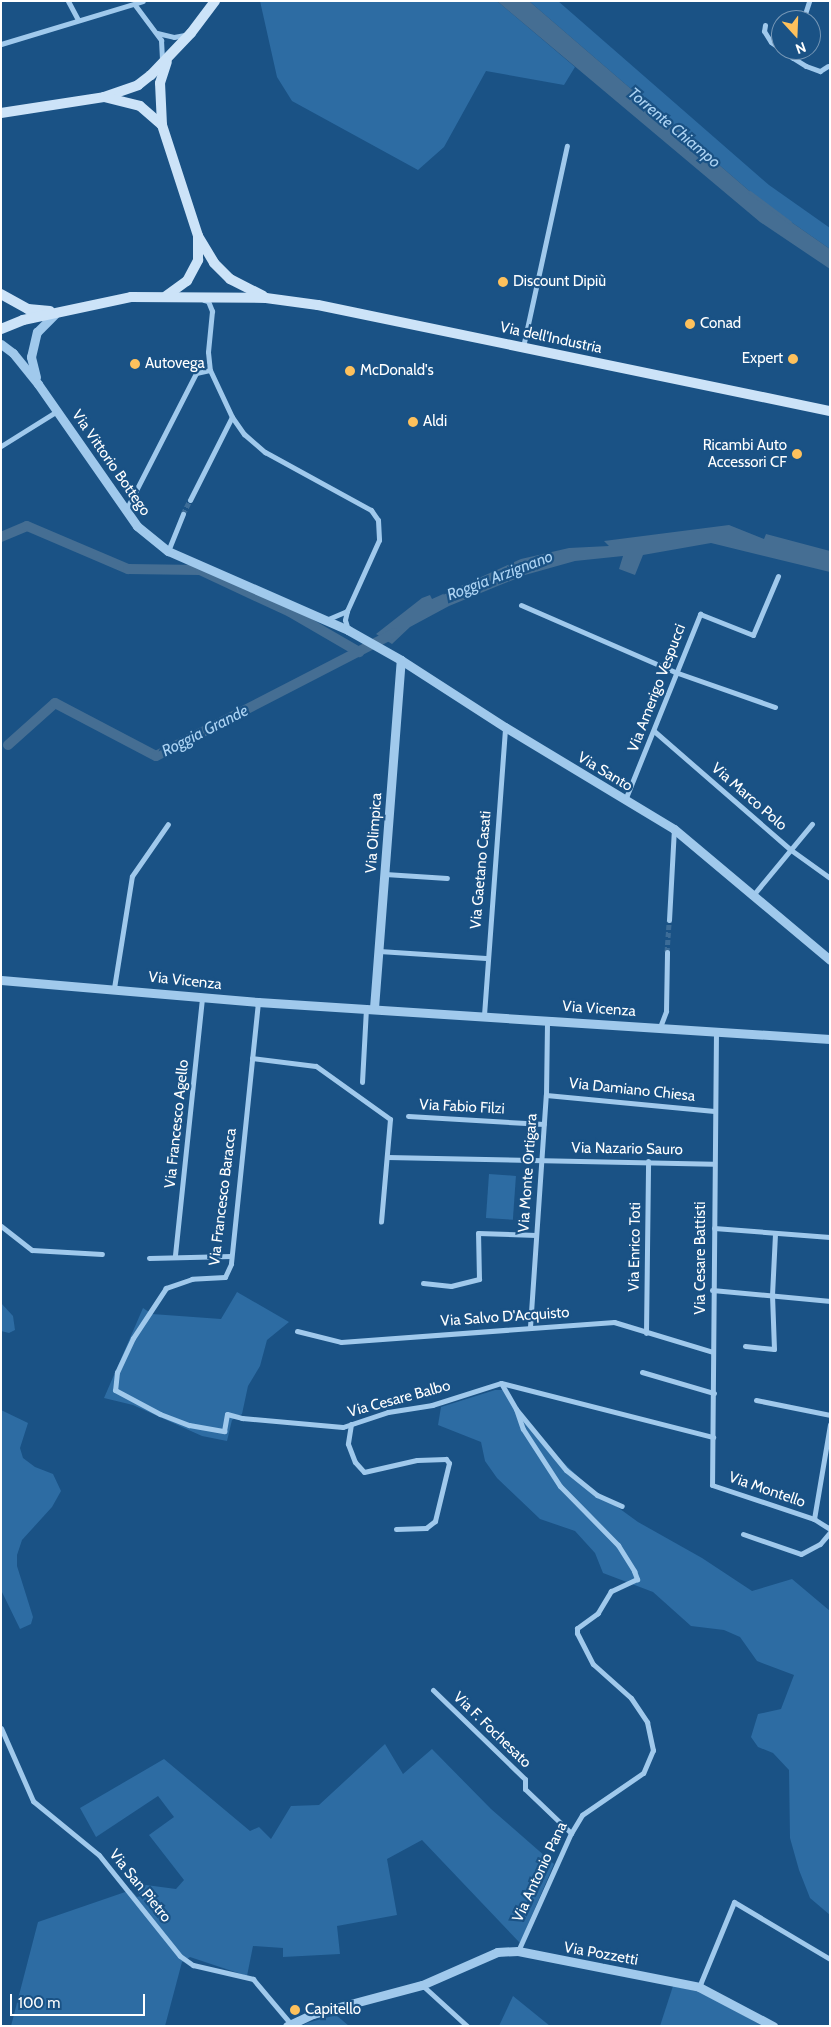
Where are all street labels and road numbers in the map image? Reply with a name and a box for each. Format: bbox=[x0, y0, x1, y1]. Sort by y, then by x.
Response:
street label: Via dell'Industria bbox=[498, 318, 604, 358]
street label: Via Vittorio Bottego bbox=[68, 407, 154, 519]
street label: Via Amerigo Vespucci bbox=[624, 621, 690, 755]
street label: Via Santo bbox=[574, 749, 636, 795]
street label: Via Marco Polo bbox=[708, 759, 790, 835]
street label: Via Olimpica bbox=[362, 792, 386, 874]
street label: Via Gaetano Casati bbox=[467, 810, 495, 930]
street label: Via Vicenza bbox=[147, 968, 223, 994]
street label: Via Vicenza bbox=[562, 997, 636, 1021]
street label: Via Francesco Agello bbox=[161, 1059, 193, 1189]
street label: Via Damiano Chiesa bbox=[568, 1074, 696, 1106]
street label: Via Fabio Filzi bbox=[419, 1096, 505, 1118]
street label: Via Monte Ortigara bbox=[515, 1113, 541, 1233]
street label: Via Francesco Baracca bbox=[206, 1127, 240, 1267]
street label: Via Nazario Sauro bbox=[571, 1139, 683, 1159]
street label: Via Cesare Battisti bbox=[692, 1201, 710, 1315]
street label: Via Enrico Toti bbox=[625, 1202, 645, 1292]
street label: Via Salvo D'Acquisto bbox=[440, 1304, 570, 1330]
street label: Via Cesare Balbo bbox=[346, 1377, 452, 1421]
street label: Via Montello bbox=[726, 1468, 808, 1512]
street label: Via F. Fochesato bbox=[449, 1688, 535, 1772]
street label: Via Antonio Pana bbox=[509, 1819, 571, 1925]
street label: Via San Pietro bbox=[105, 1846, 175, 1926]
street label: Via Pozzetti bbox=[563, 1939, 639, 1969]

